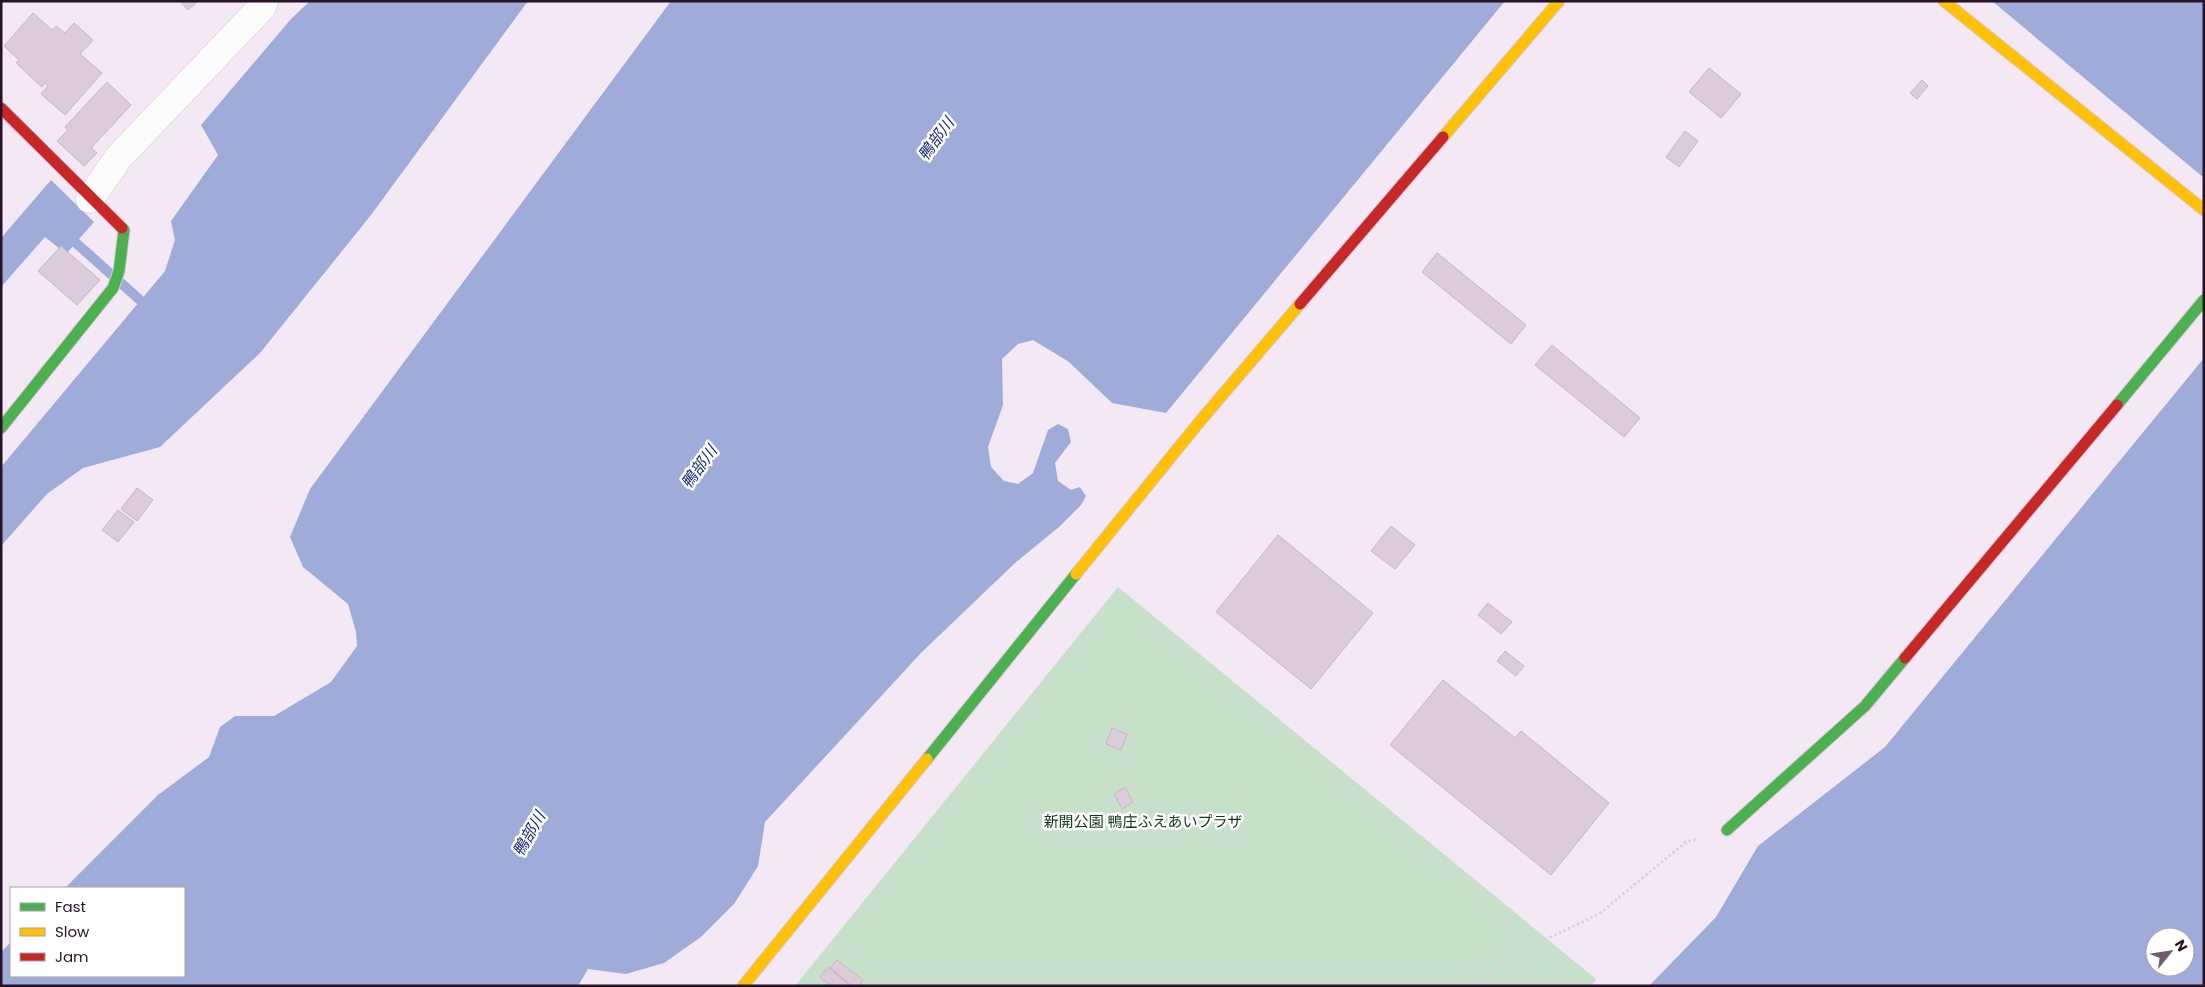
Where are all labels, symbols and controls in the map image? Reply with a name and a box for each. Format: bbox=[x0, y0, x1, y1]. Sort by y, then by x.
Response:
water label: 鴨部川 bbox=[913, 111, 961, 165]
water label: 鴨部川 bbox=[676, 439, 724, 493]
water label: 鴨部川 bbox=[507, 806, 552, 861]
park label: 新開公園 鴨庄ふえあいプラザ bbox=[1043, 811, 1243, 832]
legend bbox=[10, 887, 185, 977]
text: Fast bbox=[55, 896, 86, 917]
text: Slow bbox=[55, 921, 90, 942]
north arrow bbox=[2145, 927, 2195, 977]
text: N bbox=[2170, 936, 2193, 955]
text: Jam bbox=[55, 946, 89, 967]

